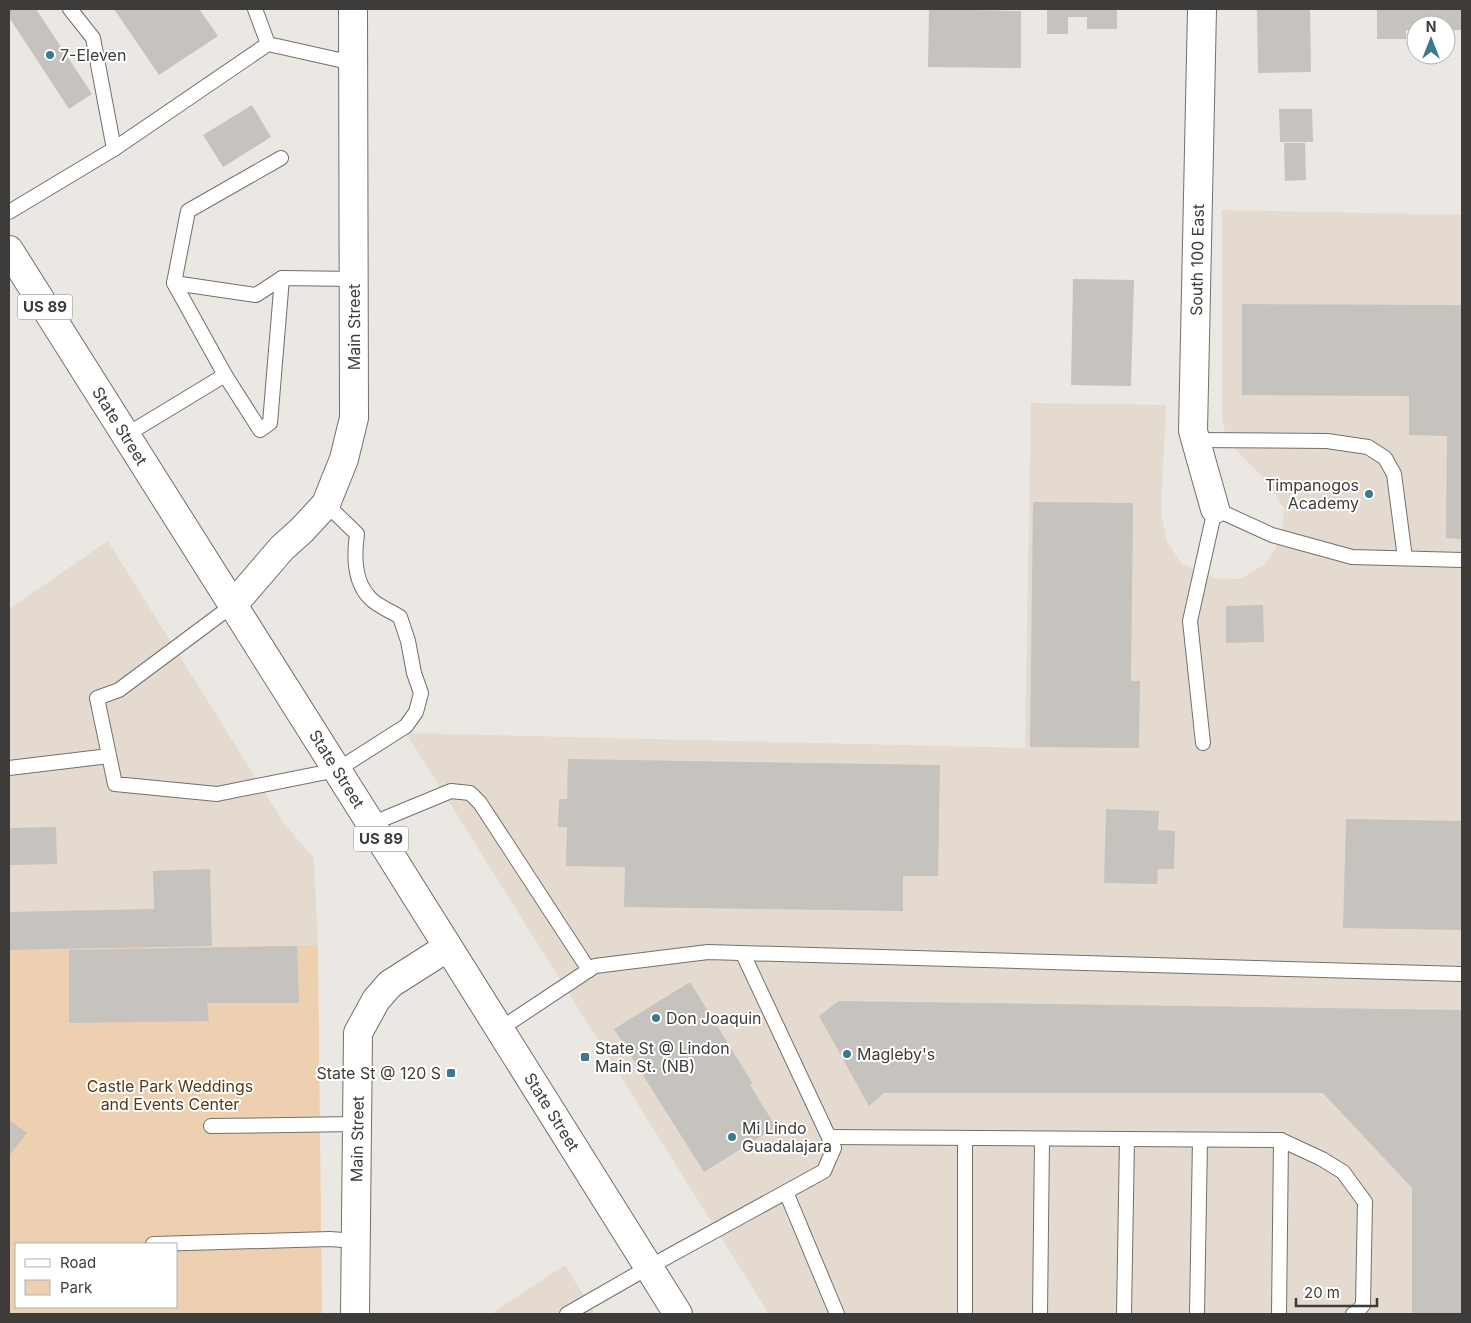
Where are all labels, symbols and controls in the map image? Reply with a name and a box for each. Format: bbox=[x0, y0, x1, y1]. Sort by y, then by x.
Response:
north arrow bbox=[1406, 15, 1456, 65]
text: N bbox=[1426, 18, 1436, 35]
place label: 7-Eleven bbox=[60, 45, 126, 65]
marker: 7-Eleven bbox=[44, 49, 56, 61]
street label: South 100 East bbox=[1186, 204, 1208, 316]
street label: Main Street bbox=[344, 284, 364, 370]
road number: US 89 bbox=[18, 294, 72, 320]
street label: State Street bbox=[88, 383, 152, 469]
place label: Timpanogos Academy bbox=[1265, 475, 1359, 513]
marker: Timpanogos Academy bbox=[1363, 488, 1375, 500]
street label: State Street bbox=[305, 726, 369, 812]
road number: US 89 bbox=[354, 826, 408, 852]
place label: Don Joaquin bbox=[666, 1008, 762, 1028]
marker: Don Joaquin bbox=[650, 1012, 662, 1024]
place label: State St @ Lindon Main St. (NB) bbox=[595, 1038, 730, 1076]
place label: Magleby's bbox=[857, 1044, 935, 1064]
marker: Magleby's bbox=[841, 1048, 853, 1060]
marker: State St @ Lindon Main St. (NB) bbox=[579, 1051, 591, 1063]
place label: State St @ 120 S bbox=[316, 1063, 441, 1083]
marker: State St @ 120 S bbox=[445, 1067, 457, 1079]
street label: State Street bbox=[520, 1069, 584, 1155]
park label: Castle Park Weddings and Events Center bbox=[87, 1076, 253, 1114]
street label: Main Street bbox=[346, 1096, 368, 1182]
place label: Mi Lindo Guadalajara bbox=[742, 1118, 832, 1156]
marker: Mi Lindo Guadalajara bbox=[726, 1131, 738, 1143]
legend bbox=[15, 1243, 178, 1308]
text: Road bbox=[60, 1253, 96, 1272]
scale bar bbox=[1296, 1276, 1377, 1308]
text: Park bbox=[60, 1278, 93, 1297]
text: 20 m bbox=[1304, 1283, 1340, 1302]

